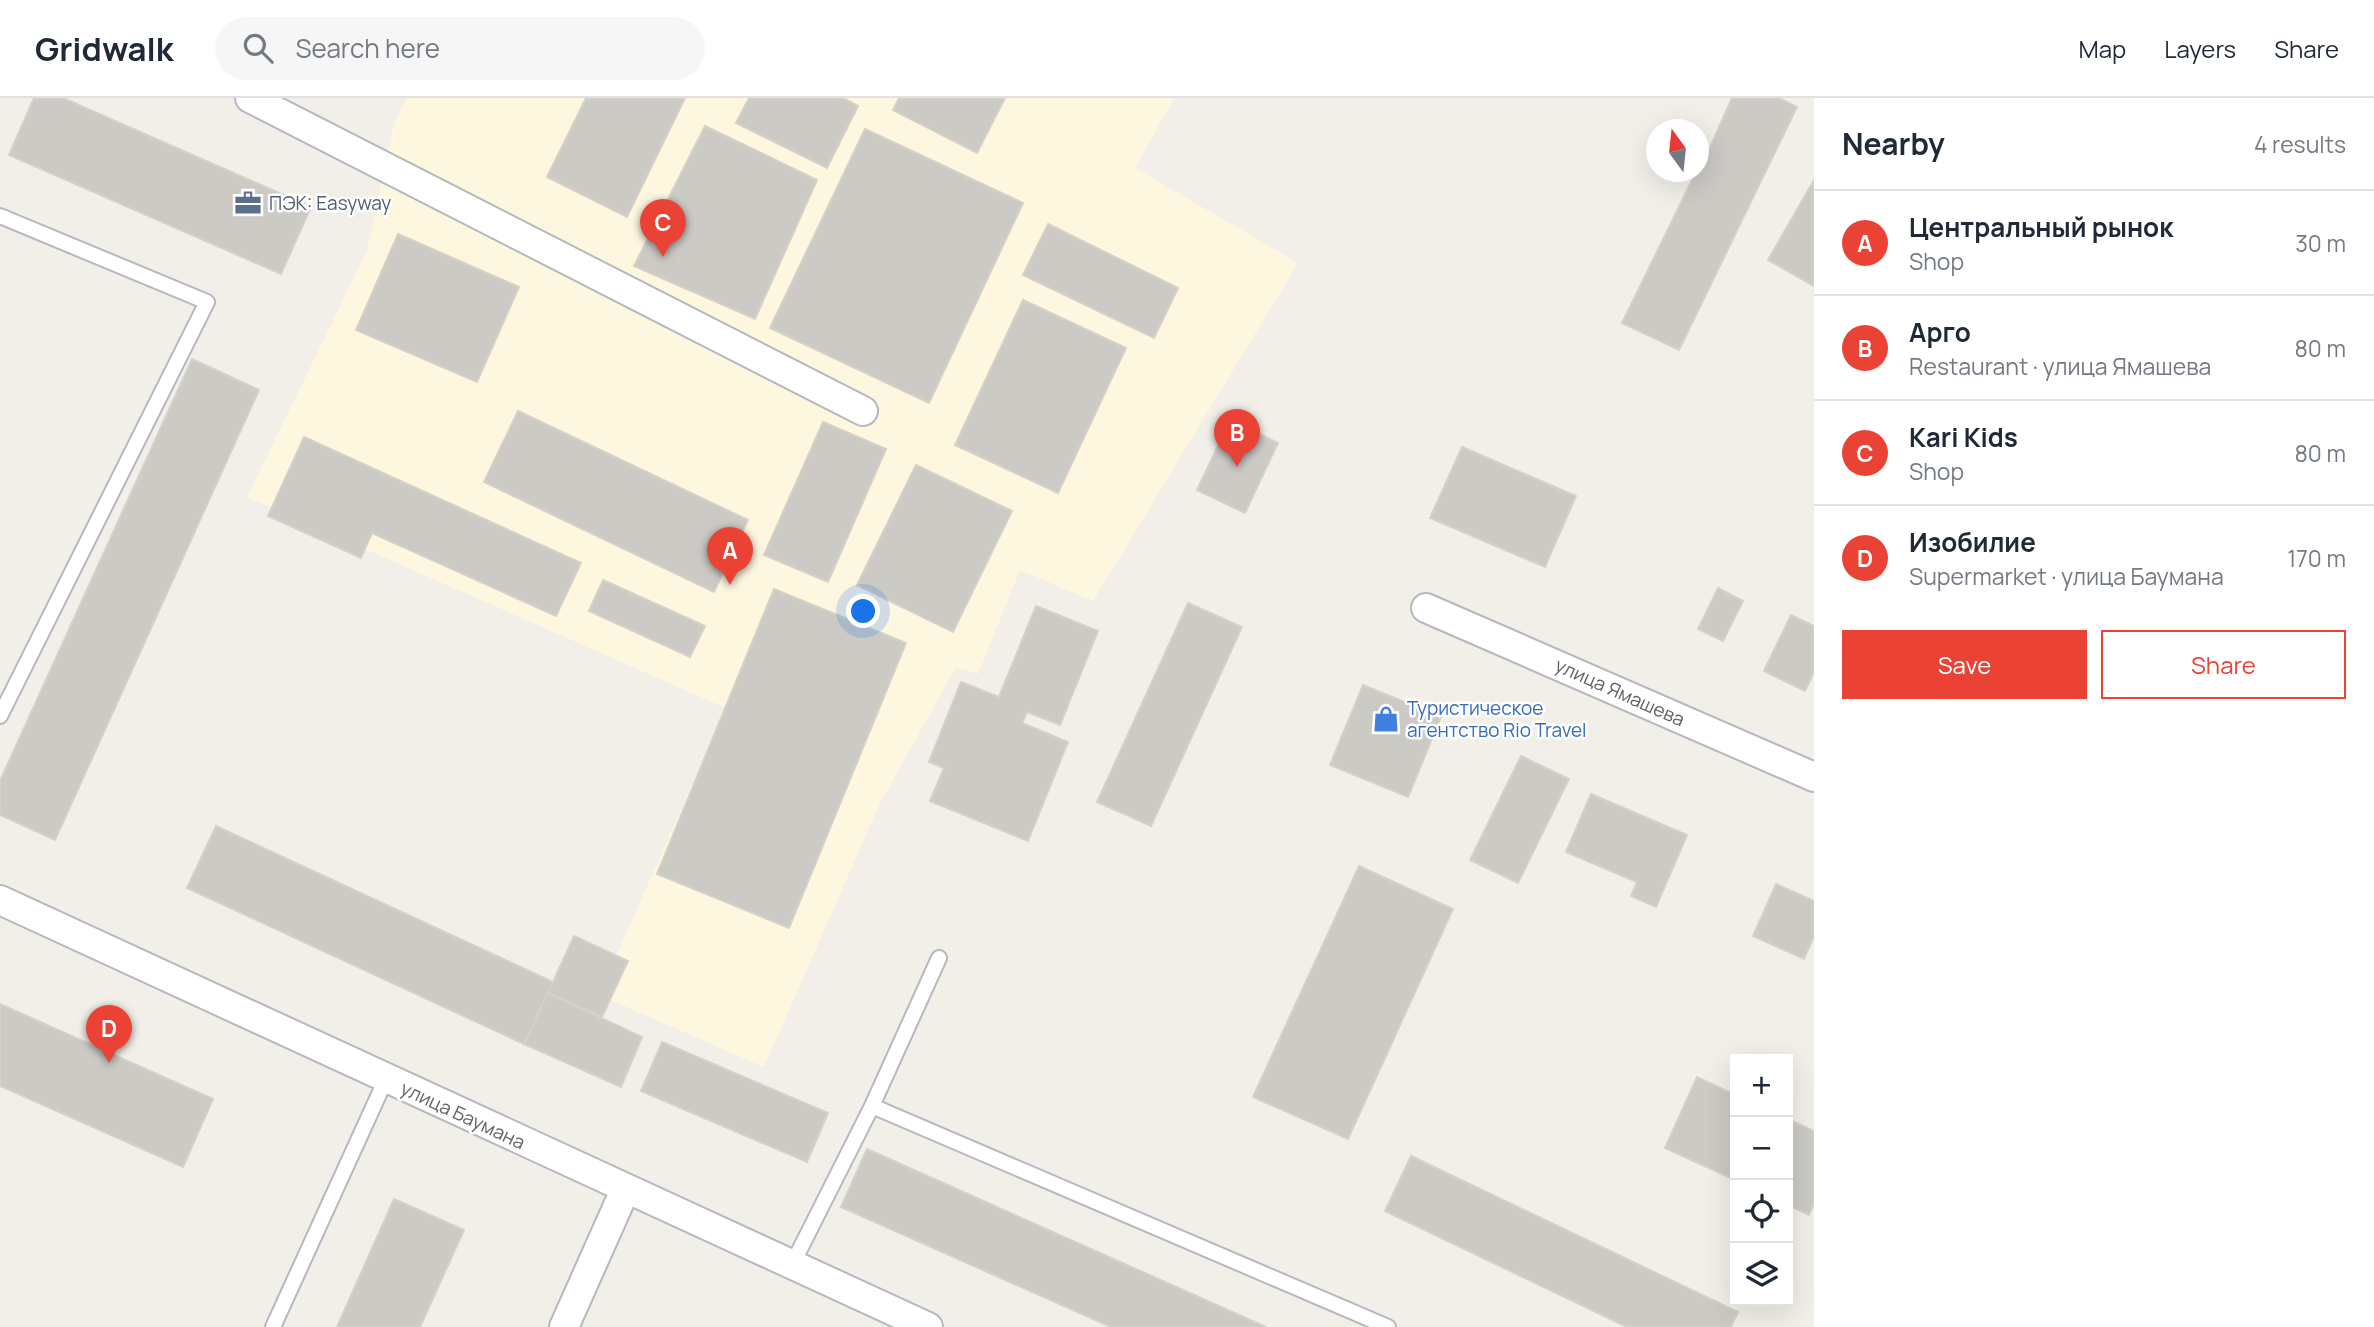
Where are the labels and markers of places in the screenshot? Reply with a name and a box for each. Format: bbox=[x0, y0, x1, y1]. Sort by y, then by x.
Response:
office icon: ПЭК: Easyway bbox=[233, 188, 263, 218]
place label: ПЭК: Easyway bbox=[269, 190, 391, 216]
pin: C bbox=[640, 199, 686, 257]
pin: B bbox=[1214, 409, 1260, 467]
pin: A bbox=[707, 527, 753, 585]
place label: Туристическое агентство Rio Travel bbox=[1407, 695, 1587, 743]
shop icon: Туристическое агентство Rio Travel bbox=[1371, 704, 1401, 734]
pin: D bbox=[86, 1005, 132, 1063]

